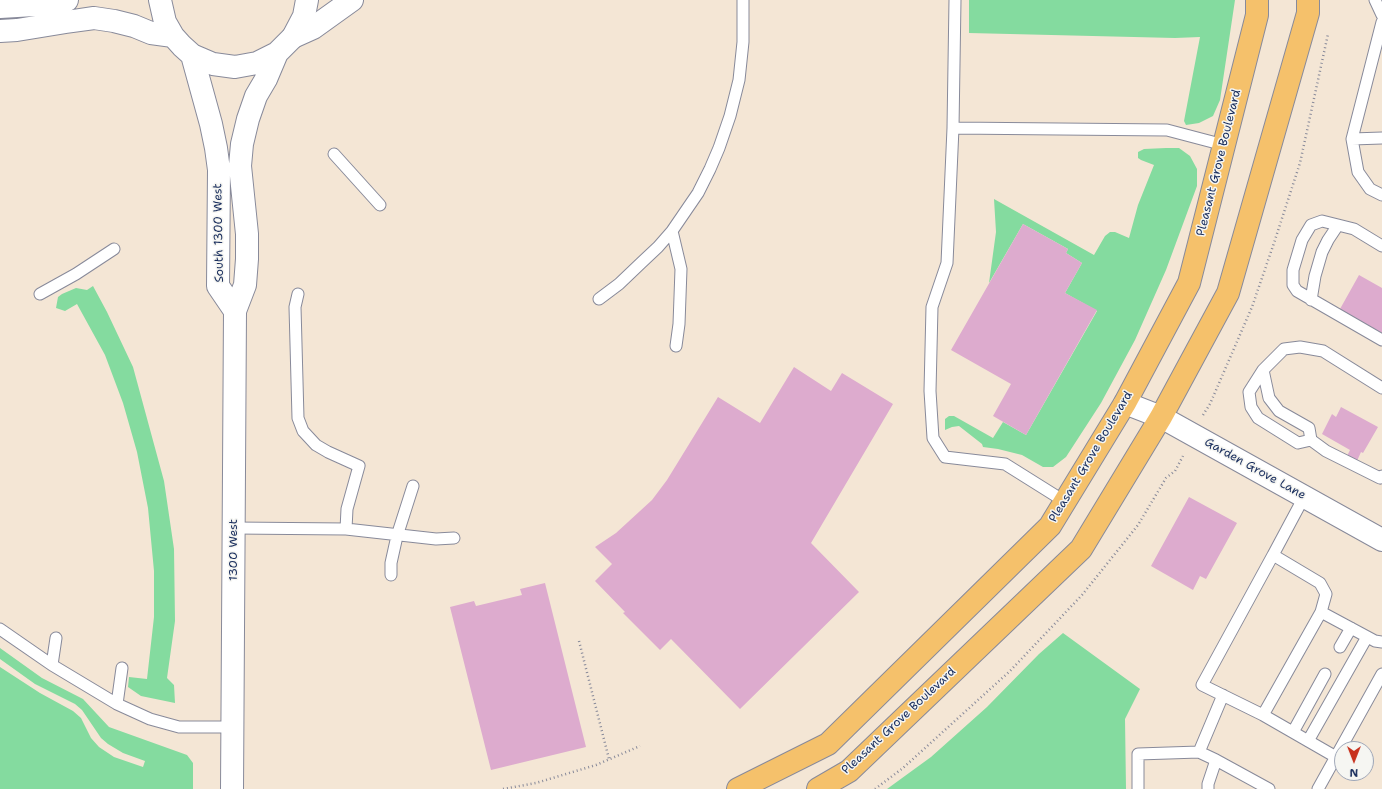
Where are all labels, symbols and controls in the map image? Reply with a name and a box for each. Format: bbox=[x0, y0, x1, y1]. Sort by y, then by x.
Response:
street label: Pleasant Grove Boulevard bbox=[1194, 88, 1244, 238]
street label: South 1300 West bbox=[211, 183, 227, 283]
street label: Pleasant Grove Boulevard bbox=[1046, 389, 1136, 525]
street label: Garden Grove Lane bbox=[1202, 435, 1308, 503]
street label: 1300 West bbox=[227, 519, 241, 581]
street label: Pleasant Grove Boulevard bbox=[839, 664, 959, 778]
north arrow bbox=[1334, 741, 1374, 781]
text: N bbox=[1350, 765, 1358, 780]

